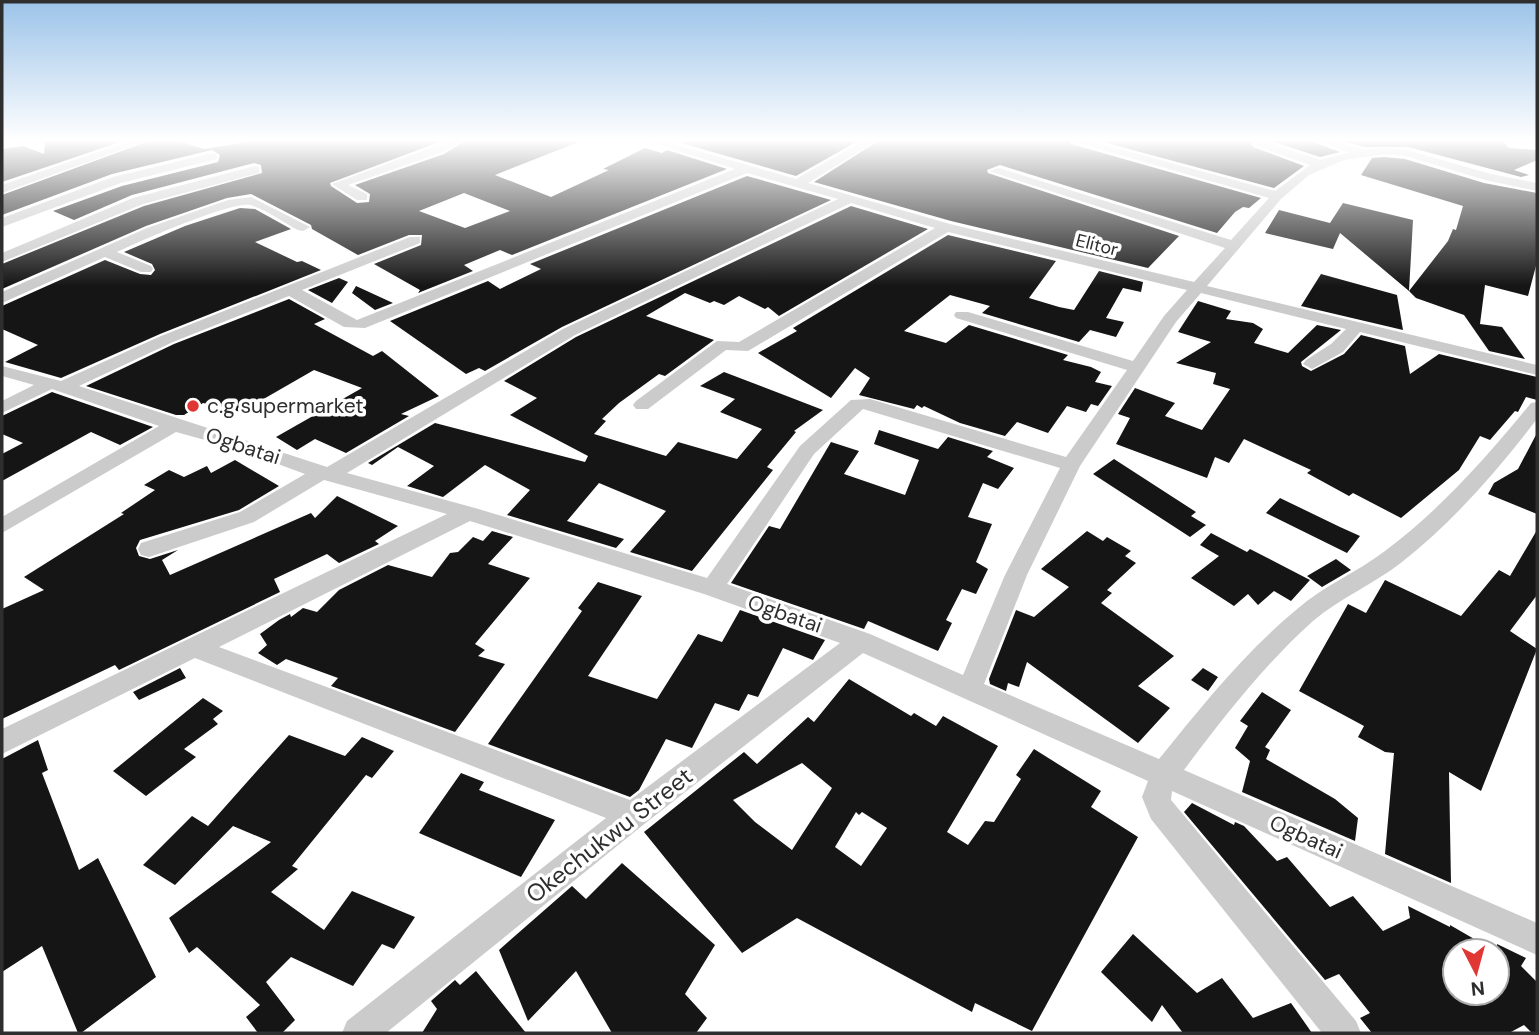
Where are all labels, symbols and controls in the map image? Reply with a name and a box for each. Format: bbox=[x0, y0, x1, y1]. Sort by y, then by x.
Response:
street label: Elitor bbox=[1073, 228, 1121, 262]
place label: c.g supermarket bbox=[207, 392, 363, 420]
marker: c.g supermarket bbox=[185, 398, 201, 414]
street label: Ogbatai bbox=[202, 421, 284, 471]
street label: Ogbatai bbox=[744, 588, 826, 640]
street label: Okechukwu Street bbox=[519, 760, 699, 910]
street label: Ogbatai bbox=[1265, 809, 1347, 865]
north arrow bbox=[1441, 937, 1511, 1007]
text: N bbox=[1470, 975, 1486, 1002]

